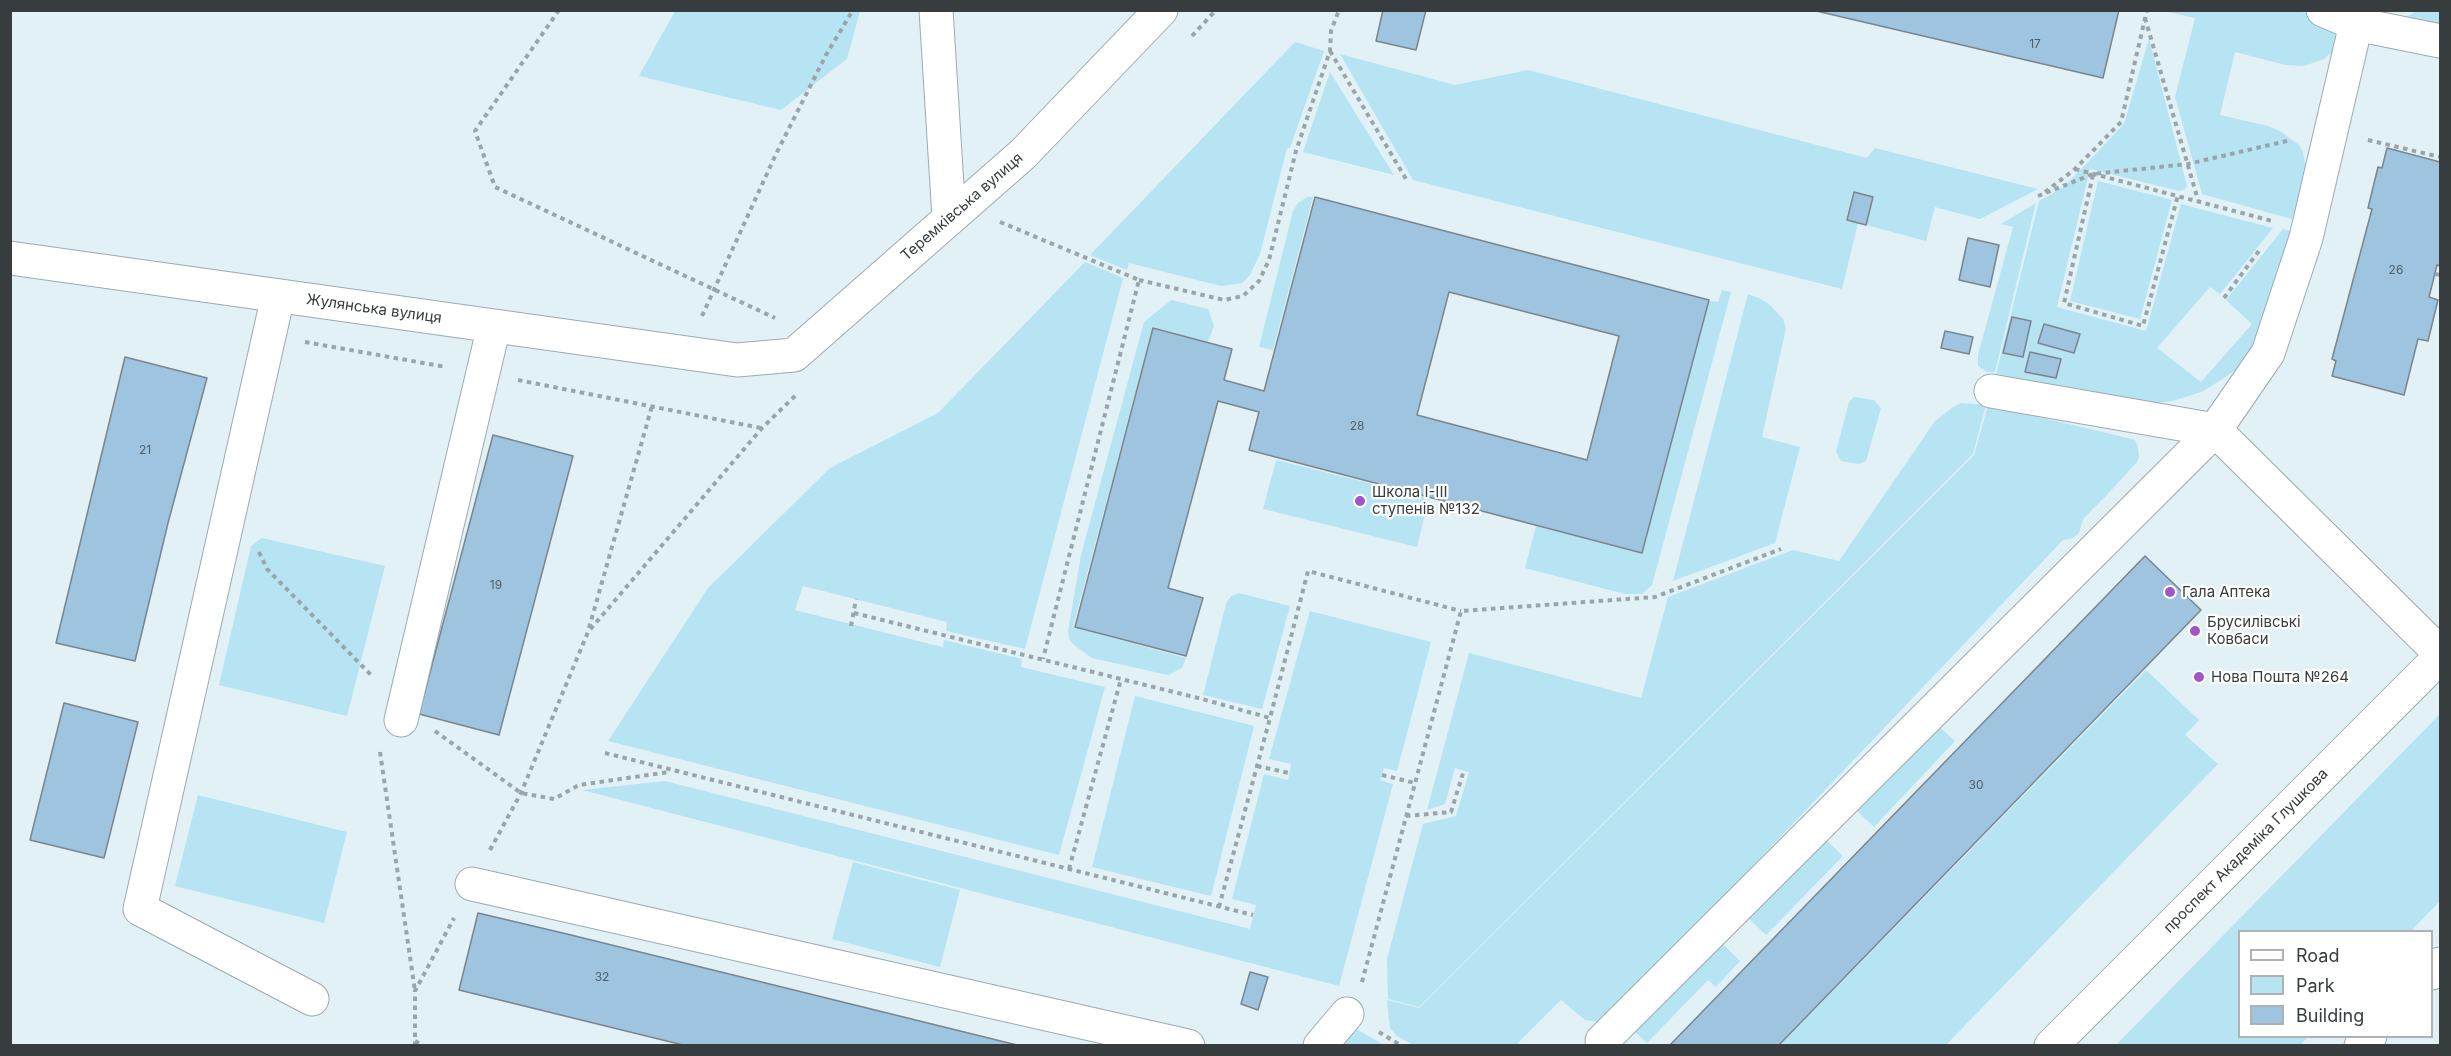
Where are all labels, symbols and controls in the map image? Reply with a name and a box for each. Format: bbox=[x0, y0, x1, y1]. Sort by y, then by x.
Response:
house number: 17 bbox=[2029, 37, 2041, 51]
street label: Теремківська вулиця bbox=[897, 149, 1027, 265]
house number: 26 bbox=[2389, 263, 2403, 277]
street label: Жулянська вулиця bbox=[305, 291, 443, 327]
house number: 28 bbox=[1350, 419, 1364, 433]
house number: 21 bbox=[139, 443, 151, 457]
place label: Школа І-ІІІ ступенів №132 bbox=[1372, 483, 1480, 518]
marker: Школа І-ІІІ ступенів №132 bbox=[1353, 494, 1367, 508]
house number: 19 bbox=[490, 578, 502, 592]
place label: Гала Аптека bbox=[2182, 583, 2270, 601]
marker: Гала Аптека bbox=[2163, 585, 2177, 599]
place label: Брусилівські Ковбаси bbox=[2207, 613, 2301, 648]
marker: Брусилівські Ковбаси bbox=[2188, 624, 2202, 638]
place label: Нова Пошта №264 bbox=[2211, 668, 2349, 686]
marker: Нова Пошта №264 bbox=[2192, 670, 2206, 684]
street label: проспект Академіка Глушкова bbox=[2160, 765, 2332, 937]
house number: 30 bbox=[1969, 778, 1983, 792]
legend bbox=[2238, 930, 2433, 1038]
text: Road bbox=[2296, 945, 2339, 966]
house number: 32 bbox=[595, 970, 609, 984]
text: Park bbox=[2296, 975, 2335, 996]
text: Building bbox=[2296, 1005, 2364, 1026]

